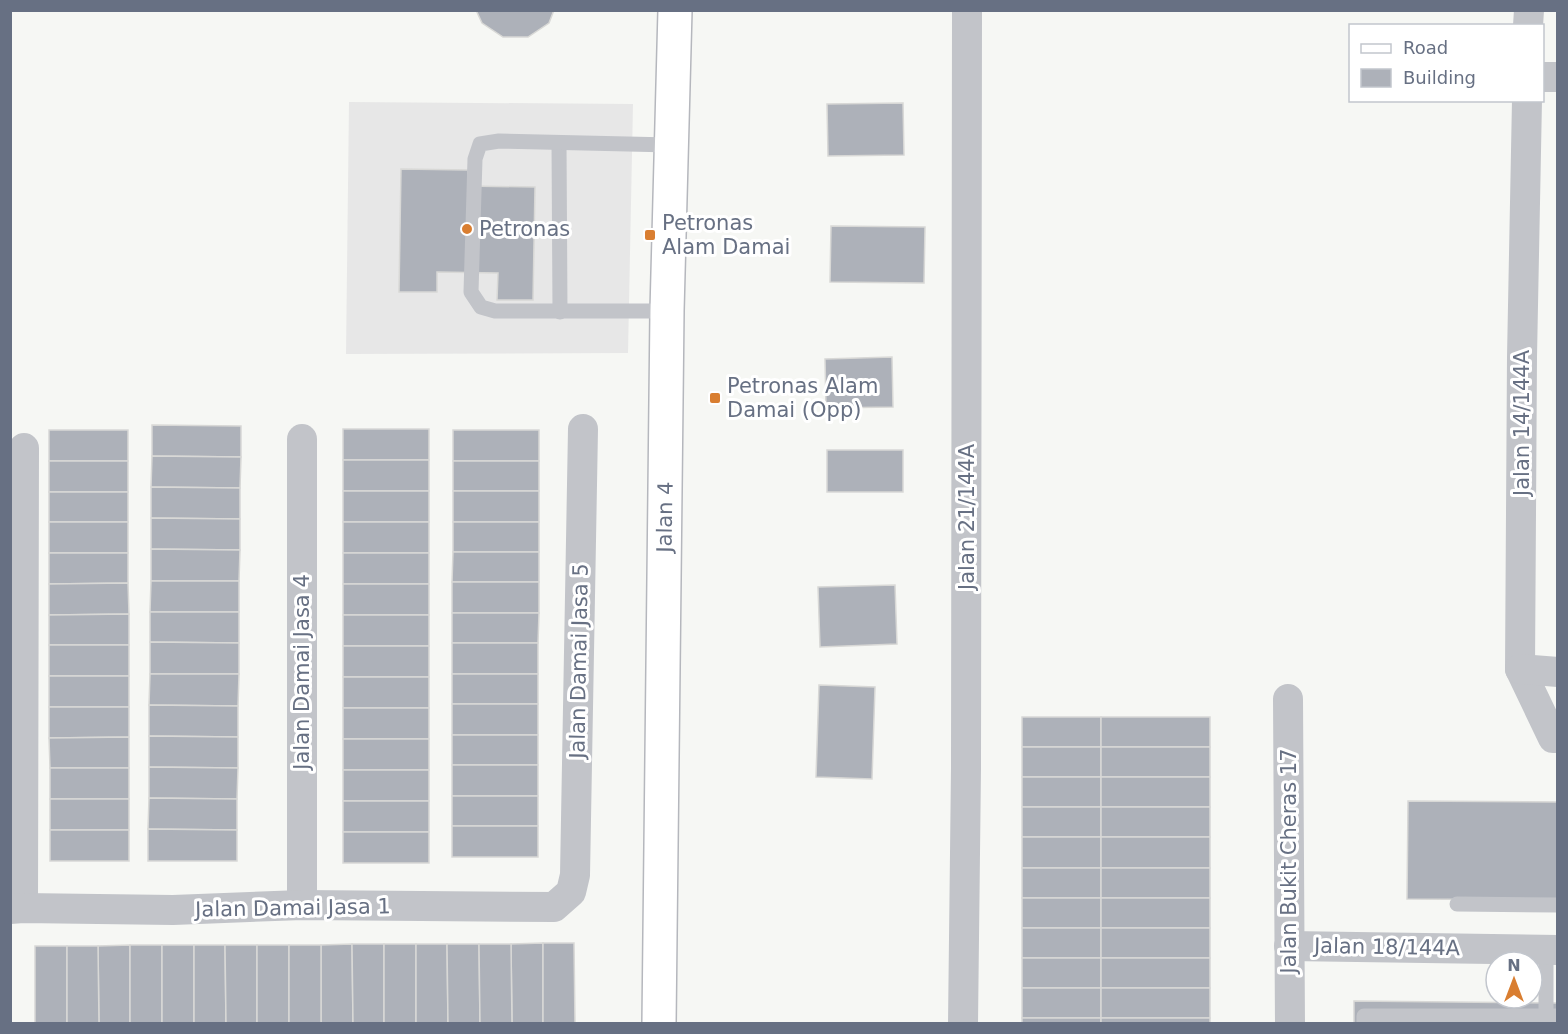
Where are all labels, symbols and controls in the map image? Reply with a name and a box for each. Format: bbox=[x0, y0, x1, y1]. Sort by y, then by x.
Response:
legend bbox=[1349, 24, 1544, 102]
text: Road bbox=[1403, 37, 1448, 58]
text: Building bbox=[1403, 67, 1476, 88]
place label: Petronas Alam Damai bbox=[662, 211, 790, 259]
place label: Petronas bbox=[479, 217, 570, 241]
marker: Petronas bbox=[460, 222, 474, 236]
marker: Petronas Alam Damai bbox=[643, 228, 657, 242]
street label: Jalan 14/144A bbox=[1510, 349, 1534, 498]
place label: Petronas Alam Damai (Opp) bbox=[727, 374, 878, 422]
marker: Petronas Alam Damai (Opp) bbox=[708, 391, 722, 405]
street label: Jalan 21/144A bbox=[955, 443, 979, 592]
street label: Jalan 4 bbox=[652, 481, 678, 555]
street label: Jalan Damai Jasa 5 bbox=[565, 563, 593, 761]
street label: Jalan Damai Jasa 4 bbox=[290, 574, 314, 772]
street label: Jalan Bukit Cheras 17 bbox=[1277, 748, 1301, 976]
street label: Jalan Damai Jasa 1 bbox=[193, 894, 391, 922]
street label: Jalan 18/144A bbox=[1312, 934, 1461, 960]
north arrow bbox=[1484, 950, 1544, 1010]
text: N bbox=[1507, 956, 1521, 975]

